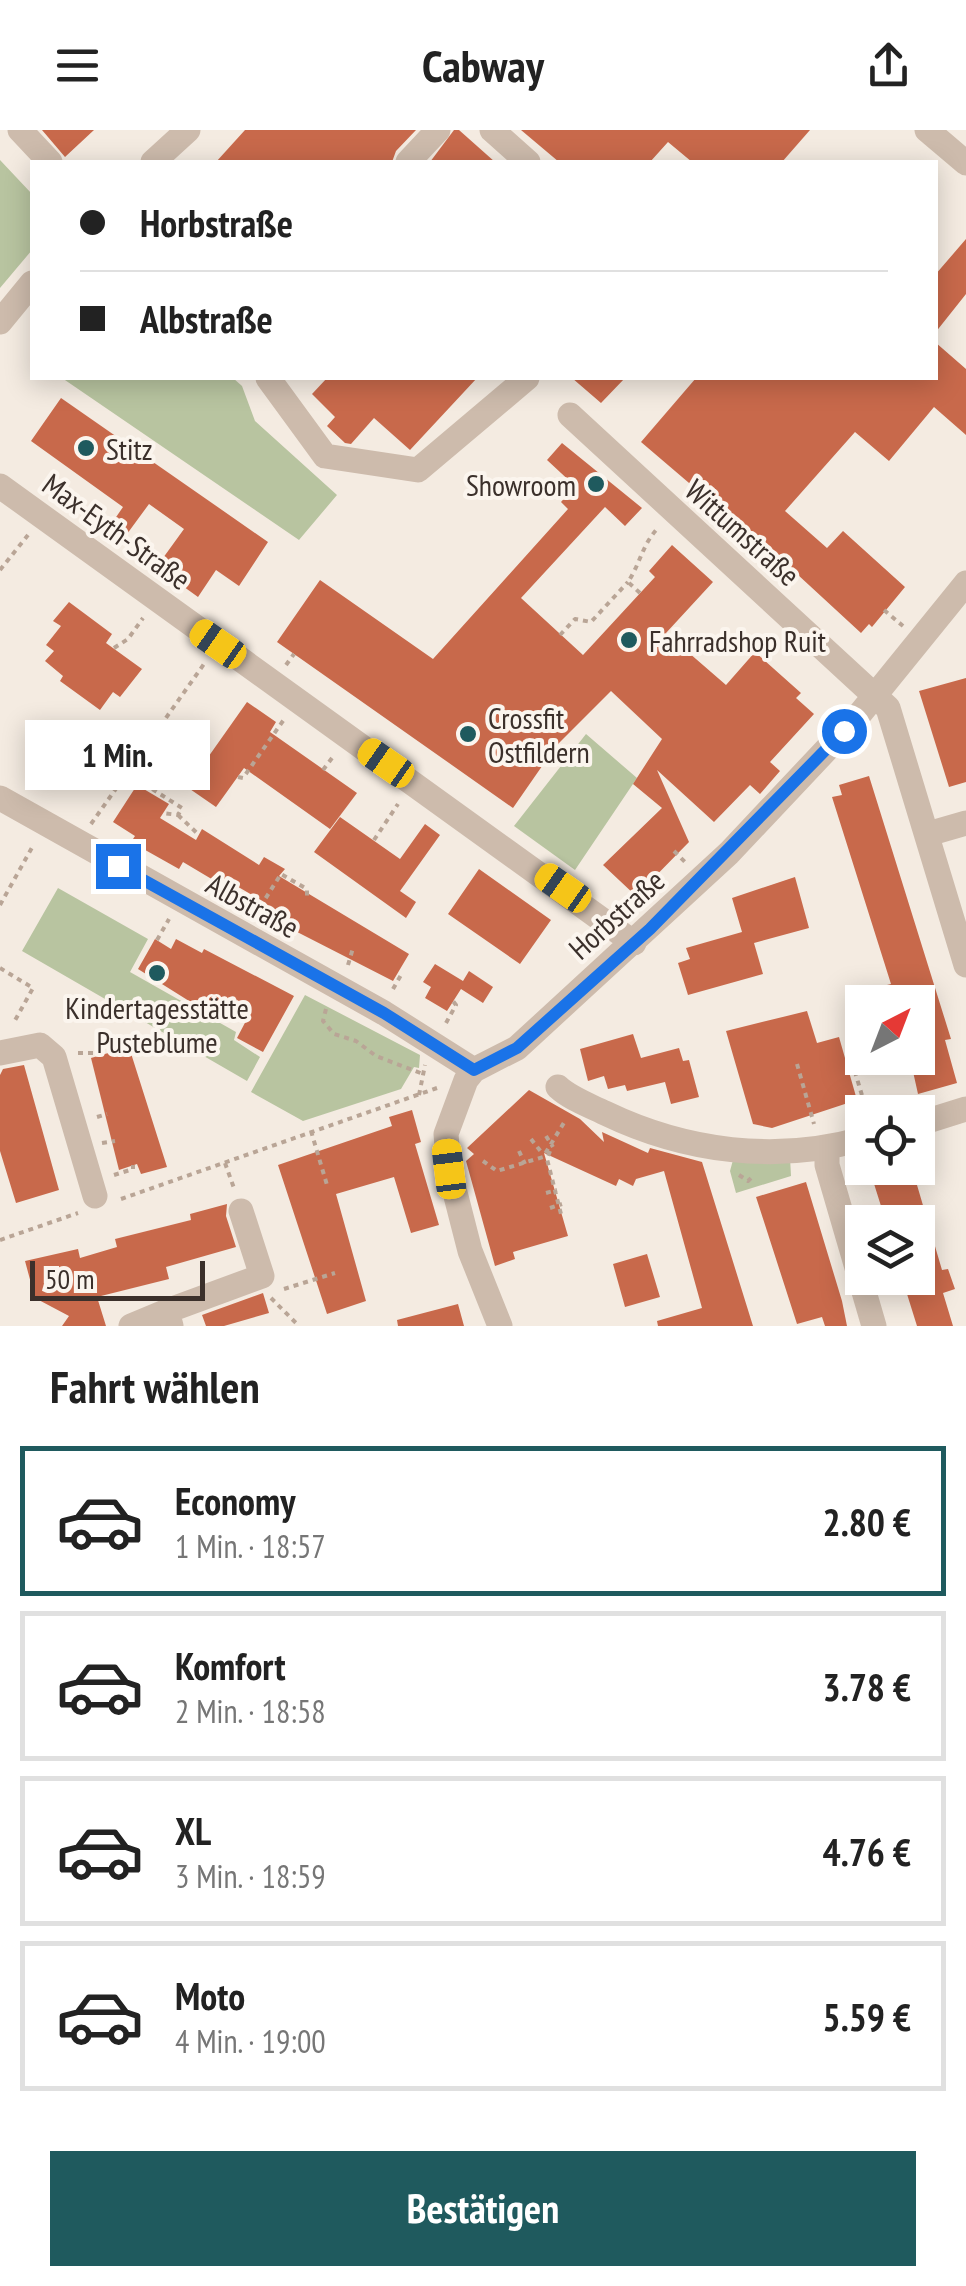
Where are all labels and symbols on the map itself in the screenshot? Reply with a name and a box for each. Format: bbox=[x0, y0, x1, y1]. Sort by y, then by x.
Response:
place label: Stitz bbox=[106, 429, 153, 468]
marker: Stitz bbox=[75, 437, 97, 459]
street label: Max-Eyth-Straße bbox=[35, 464, 199, 598]
place label: Showroom bbox=[466, 465, 576, 504]
street label: Wittumstraße bbox=[677, 470, 809, 594]
marker: Showroom bbox=[585, 473, 607, 495]
car bbox=[185, 615, 251, 673]
place label: Fahrradshop Ruit bbox=[649, 621, 827, 660]
marker: Fahrradshop Ruit bbox=[618, 629, 640, 651]
place label: Crossfit Ostfildern bbox=[488, 698, 590, 771]
route start bbox=[822, 709, 867, 754]
callout: 1 Min. bbox=[26, 721, 210, 791]
marker: Crossfit Ostfildern bbox=[457, 723, 479, 745]
car bbox=[353, 734, 419, 792]
route end bbox=[96, 844, 141, 889]
car bbox=[530, 859, 596, 917]
street label: Horbstraße bbox=[560, 861, 672, 967]
street label: Albstraße bbox=[200, 864, 306, 946]
marker: Kindertagesstätte Pusteblume bbox=[146, 962, 168, 984]
north arrow bbox=[845, 985, 935, 1075]
place label: Kindertagesstätte Pusteblume bbox=[65, 988, 249, 1061]
car bbox=[430, 1137, 468, 1201]
scale bar bbox=[30, 1256, 205, 1300]

